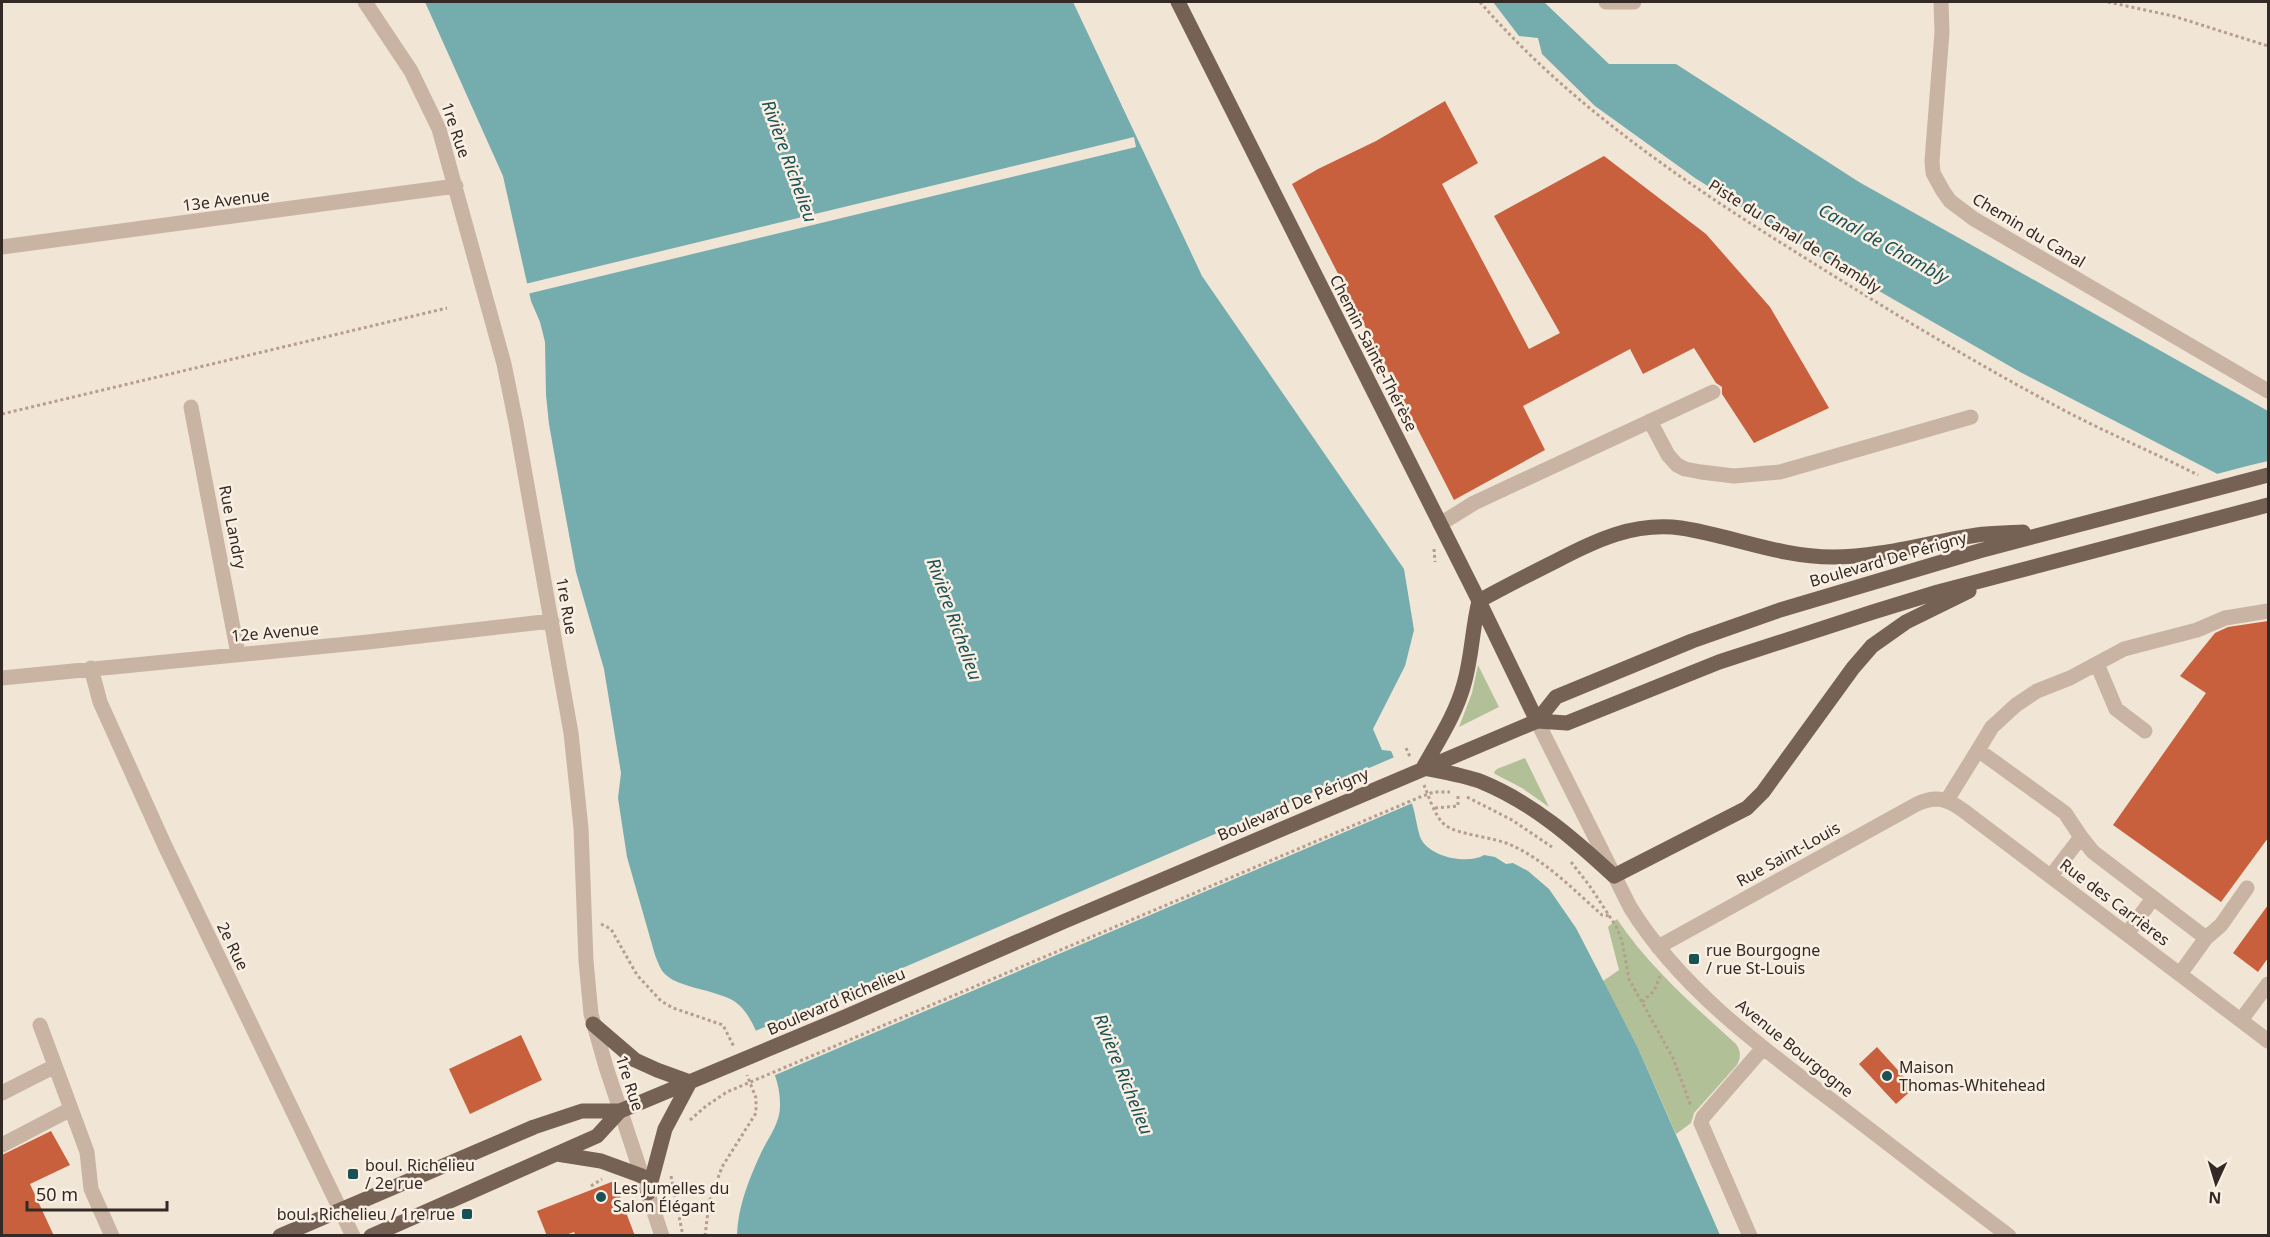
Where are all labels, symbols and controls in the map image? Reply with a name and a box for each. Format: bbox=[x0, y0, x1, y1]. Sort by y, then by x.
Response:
water label: Rivière Richelieu bbox=[757, 96, 823, 226]
street label: 1re Rue bbox=[436, 99, 476, 161]
street label: Piste du Canal de Chambly bbox=[1705, 175, 1885, 297]
street label: 13e Avenue bbox=[181, 184, 271, 216]
street label: Chemin du Canal bbox=[1968, 188, 2090, 272]
water label: Canal de Chambly bbox=[1815, 198, 1953, 288]
street label: Chemin Sainte-Thérèse bbox=[1325, 271, 1423, 435]
street label: Rue Landry bbox=[214, 483, 252, 572]
street label: Boulevard De Périgny bbox=[1807, 526, 1970, 592]
water label: Rivière Richelieu bbox=[922, 554, 988, 684]
street label: 1re Rue bbox=[551, 576, 583, 636]
street label: 12e Avenue bbox=[230, 617, 320, 647]
street label: Boulevard De Périgny bbox=[1214, 762, 1373, 846]
street label: Rue Saint-Louis bbox=[1732, 816, 1844, 892]
street label: Rue des Carrières bbox=[2056, 853, 2174, 951]
street label: 2e Rue bbox=[212, 918, 254, 974]
place label: rue Bourgogne / rue St-Louis bbox=[1706, 939, 1820, 979]
marker: rue Bourgogne / rue St-Louis bbox=[1687, 952, 1701, 966]
street label: Boulevard Richelieu bbox=[764, 962, 908, 1040]
street label: Avenue Bourgogne bbox=[1732, 994, 1858, 1102]
water label: Rivière Richelieu bbox=[1089, 1010, 1159, 1138]
street label: 1re Rue bbox=[611, 1052, 649, 1114]
place label: Maison Thomas-Whitehead bbox=[1899, 1056, 2046, 1096]
marker: Maison Thomas-Whitehead bbox=[1880, 1069, 1894, 1083]
north arrow bbox=[2186, 1153, 2246, 1213]
place label: boul. Richelieu / 2e rue bbox=[365, 1154, 475, 1194]
marker: boul. Richelieu / 2e rue bbox=[346, 1167, 360, 1181]
scale bar bbox=[27, 1174, 166, 1212]
place label: Les Jumelles du Salon Élégant bbox=[613, 1177, 729, 1217]
text: 50 m bbox=[36, 1182, 78, 1206]
text: N bbox=[2208, 1187, 2222, 1209]
marker: Les Jumelles du Salon Élégant bbox=[594, 1190, 608, 1204]
place label: boul. Richelieu / 1re rue bbox=[277, 1203, 455, 1225]
marker: boul. Richelieu / 1re rue bbox=[460, 1207, 474, 1221]

